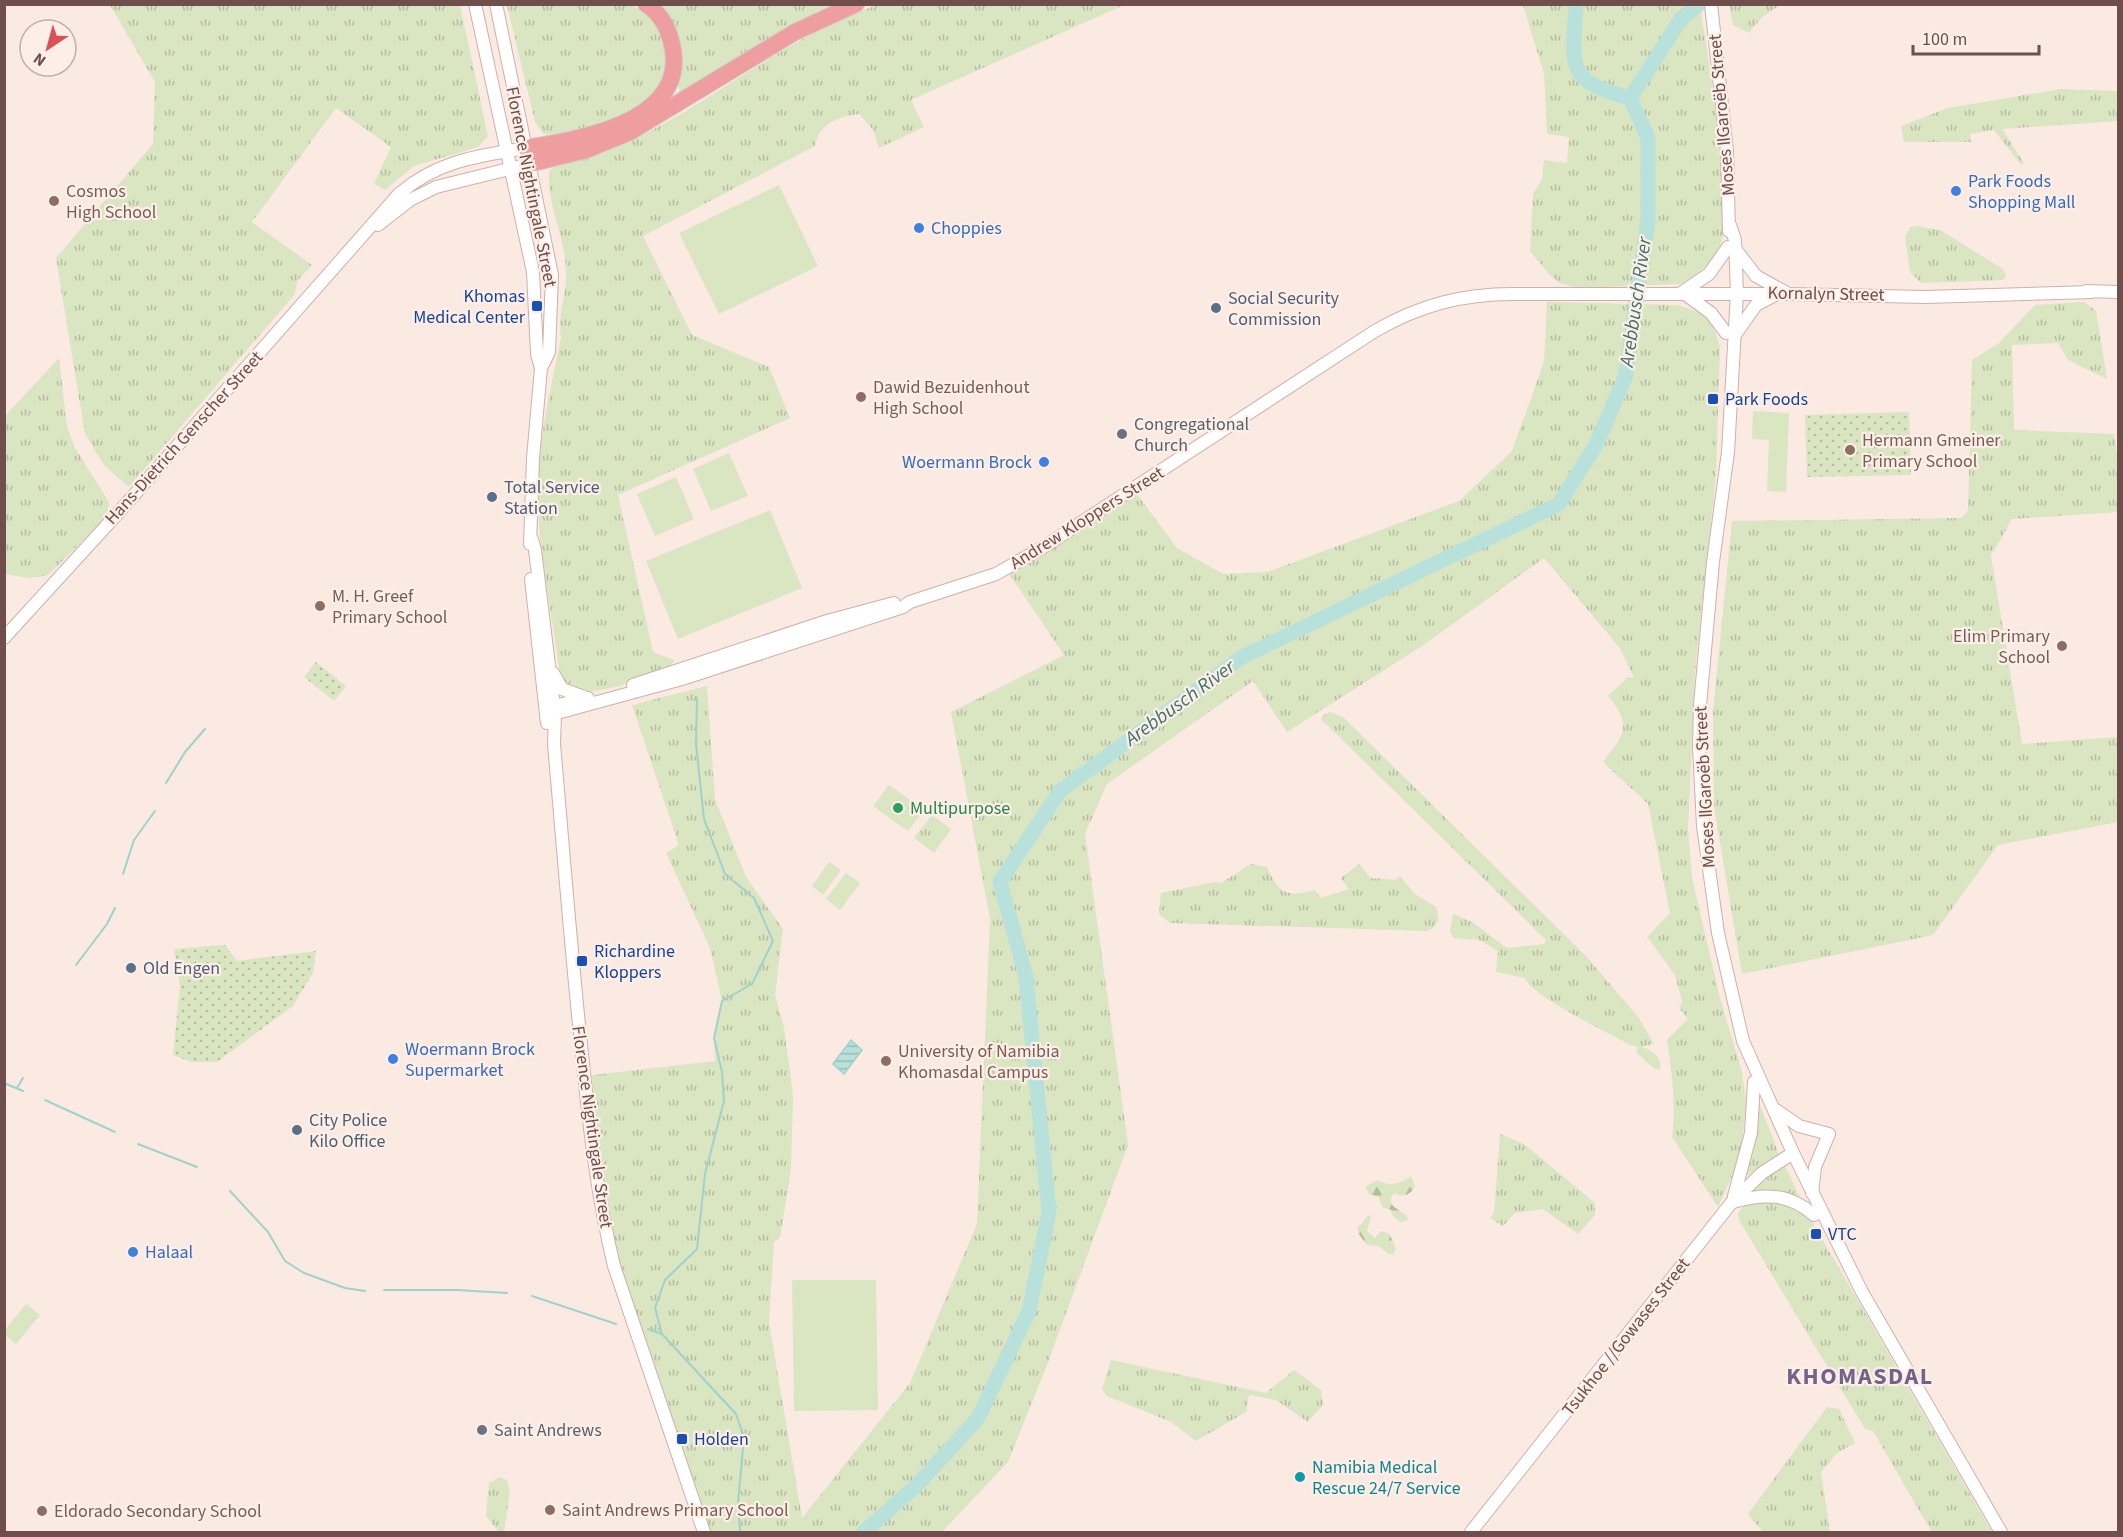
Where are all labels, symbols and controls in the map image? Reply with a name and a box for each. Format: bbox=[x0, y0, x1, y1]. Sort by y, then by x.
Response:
north arrow bbox=[18, 18, 78, 78]
scale bar bbox=[1913, 18, 2039, 56]
text: 100 m bbox=[1922, 27, 1967, 52]
street label: Moses ǁGaroëb Street bbox=[1702, 33, 1742, 197]
text: N bbox=[29, 47, 51, 71]
street label: Florence Nightingale Street bbox=[499, 85, 563, 289]
place label: Park Foods Shopping Mall bbox=[1968, 169, 2075, 215]
place label: Cosmos High School bbox=[66, 179, 156, 225]
marker: Park Foods Shopping Mall bbox=[1949, 184, 1963, 198]
marker: Cosmos High School bbox=[47, 194, 61, 208]
place label: Choppies bbox=[931, 216, 1002, 241]
marker: Choppies bbox=[912, 221, 926, 235]
water label: Arebbusch River bbox=[1613, 234, 1659, 371]
street label: Kornalyn Street bbox=[1767, 280, 1885, 308]
place label: Khomas Medical Center bbox=[413, 284, 526, 330]
place label: Social Security Commission bbox=[1228, 286, 1340, 332]
marker: Khomas Medical Center bbox=[530, 299, 544, 313]
marker: Social Security Commission bbox=[1209, 301, 1223, 315]
street label: Hans-Dietrich Genscher Street bbox=[99, 346, 269, 530]
place label: Dawid Bezuidenhout High School bbox=[873, 375, 1030, 421]
place label: Park Foods bbox=[1725, 387, 1808, 412]
marker: Dawid Bezuidenhout High School bbox=[854, 390, 868, 404]
marker: Park Foods bbox=[1706, 392, 1720, 406]
place label: Congregational Church bbox=[1134, 412, 1249, 458]
marker: Congregational Church bbox=[1115, 427, 1129, 441]
place label: Hermann Gmeiner Primary School bbox=[1862, 428, 2001, 474]
marker: Hermann Gmeiner Primary School bbox=[1843, 443, 1857, 457]
place label: Woermann Brock bbox=[902, 450, 1032, 475]
marker: Woermann Brock bbox=[1037, 455, 1051, 469]
street label: Andrew Kloppers Street bbox=[1005, 460, 1169, 576]
place label: Total Service Station bbox=[504, 475, 600, 521]
marker: Total Service Station bbox=[485, 490, 499, 504]
place label: M. H. Greef Primary School bbox=[332, 584, 447, 630]
marker: M. H. Greef Primary School bbox=[313, 599, 327, 613]
place label: Elim Primary School bbox=[1953, 624, 2051, 670]
marker: Elim Primary School bbox=[2055, 639, 2069, 653]
water label: Arebbusch River bbox=[1117, 653, 1242, 754]
street label: Moses ǁGaroëb Street bbox=[1688, 705, 1722, 869]
place label: Multipurpose bbox=[910, 796, 1010, 821]
marker: Multipurpose bbox=[891, 801, 905, 815]
place label: Richardine Kloppers bbox=[594, 939, 675, 985]
marker: Richardine Kloppers bbox=[575, 954, 589, 968]
place label: Old Engen bbox=[143, 956, 220, 981]
marker: Old Engen bbox=[124, 961, 138, 975]
street label: Florence Nightingale Street bbox=[565, 1024, 619, 1230]
place label: Woermann Brock Supermarket bbox=[405, 1037, 535, 1083]
place label: University of Namibia Khomasdal Campus bbox=[898, 1039, 1060, 1085]
marker: Woermann Brock Supermarket bbox=[386, 1052, 400, 1066]
marker: University of Namibia Khomasdal Campus bbox=[879, 1054, 893, 1068]
place label: City Police Kilo Office bbox=[309, 1108, 387, 1154]
marker: City Police Kilo Office bbox=[290, 1123, 304, 1137]
place label: VTC bbox=[1828, 1222, 1857, 1247]
marker: VTC bbox=[1809, 1227, 1823, 1241]
place label: Halaal bbox=[145, 1240, 193, 1265]
marker: Halaal bbox=[126, 1245, 140, 1259]
street label: Tsukhoe //Gowases Street bbox=[1556, 1253, 1696, 1421]
district label: KHOMASDAL bbox=[1786, 1359, 1934, 1394]
place label: Saint Andrews bbox=[494, 1418, 602, 1443]
marker: Saint Andrews bbox=[475, 1423, 489, 1437]
place label: Holden bbox=[694, 1427, 749, 1452]
marker: Holden bbox=[675, 1432, 689, 1446]
place label: Namibia Medical Rescue 24/7 Service bbox=[1312, 1455, 1461, 1501]
marker: Namibia Medical Rescue 24/7 Service bbox=[1293, 1470, 1307, 1484]
place label: Saint Andrews Primary School bbox=[562, 1498, 789, 1523]
place label: Eldorado Secondary School bbox=[54, 1499, 262, 1524]
marker: Saint Andrews Primary School bbox=[543, 1503, 557, 1517]
marker: Eldorado Secondary School bbox=[35, 1504, 49, 1518]

